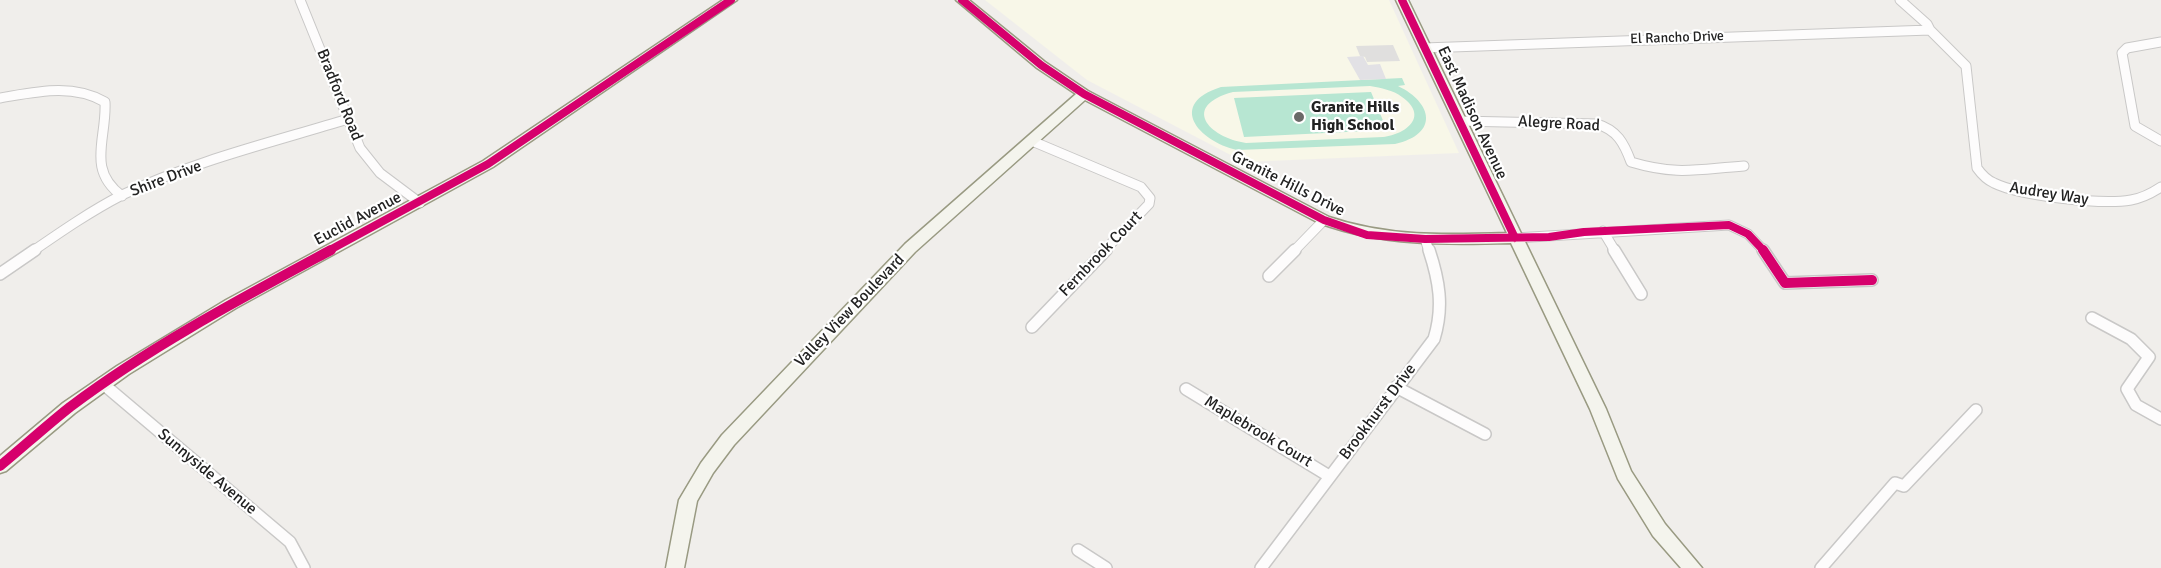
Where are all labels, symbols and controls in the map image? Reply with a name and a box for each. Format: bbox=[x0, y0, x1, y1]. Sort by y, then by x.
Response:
street label: El Rancho Drive bbox=[1630, 28, 1724, 48]
street label: East Madison Avenue bbox=[1433, 43, 1511, 183]
street label: Bradford Road bbox=[312, 46, 366, 144]
place label: Granite Hills High School bbox=[1311, 98, 1399, 136]
marker: Granite Hills High School bbox=[1292, 110, 1306, 124]
street label: Alegre Road bbox=[1518, 112, 1600, 136]
street label: Granite Hills Drive bbox=[1228, 147, 1348, 221]
street label: Shire Drive bbox=[128, 157, 204, 201]
street label: Audrey Way bbox=[2008, 178, 2090, 210]
street label: Euclid Avenue bbox=[311, 188, 405, 250]
street label: Fernbrook Court bbox=[1055, 207, 1147, 301]
street label: Valley View Boulevard bbox=[791, 251, 909, 371]
street label: Brookhurst Drive bbox=[1336, 360, 1420, 464]
street label: Maplebrook Court bbox=[1200, 392, 1316, 472]
street label: Sunnyside Avenue bbox=[153, 425, 261, 519]

